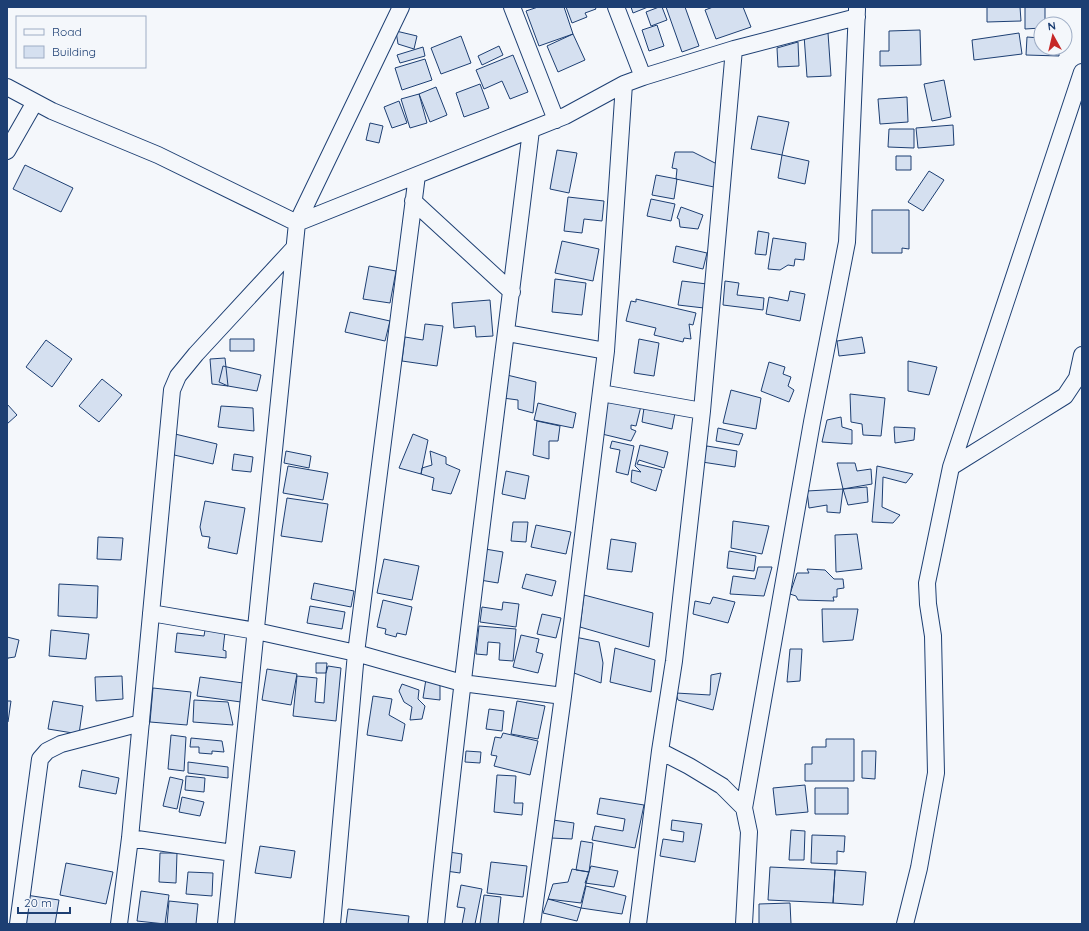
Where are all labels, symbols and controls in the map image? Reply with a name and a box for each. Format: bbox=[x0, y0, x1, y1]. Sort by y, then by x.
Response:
legend bbox=[16, 16, 146, 68]
north arrow bbox=[1033, 16, 1073, 56]
text: N bbox=[1047, 19, 1057, 34]
text: Road bbox=[52, 24, 82, 39]
text: Building bbox=[52, 44, 96, 59]
scale bar bbox=[18, 889, 70, 915]
text: 20 m bbox=[24, 895, 52, 910]

